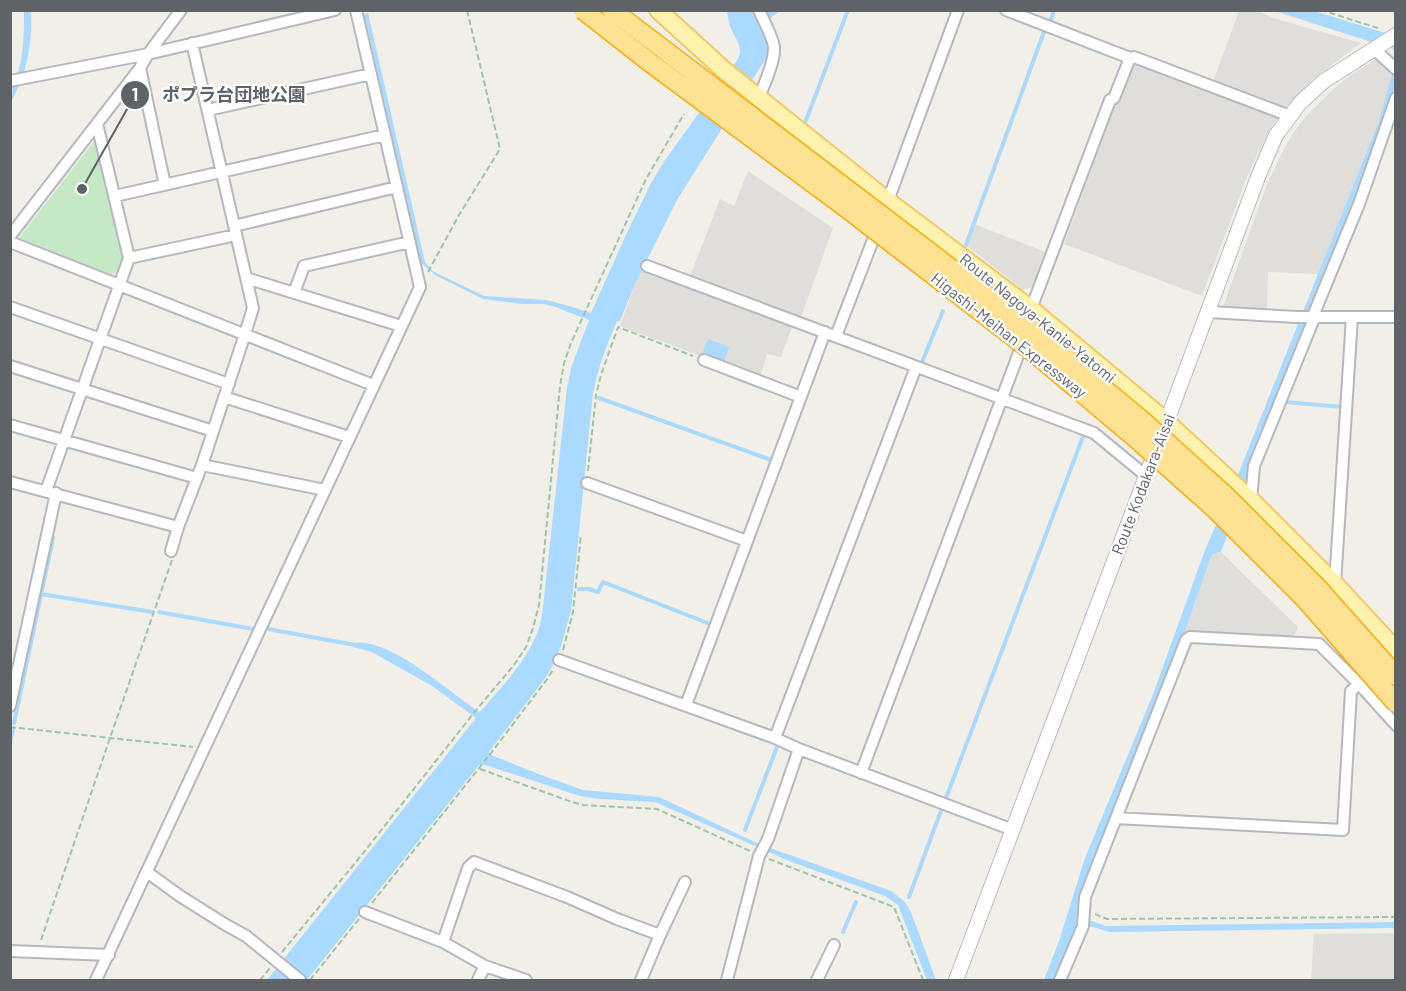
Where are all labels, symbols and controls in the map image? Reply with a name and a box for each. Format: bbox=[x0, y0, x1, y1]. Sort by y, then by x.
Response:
callout: ポプラ台団地公園 bbox=[120, 77, 318, 113]
text: 1 bbox=[132, 83, 138, 105]
text: ポプラ台団地公園 bbox=[162, 83, 306, 105]
street label: Route Nagoya-Kanie-Yatomi bbox=[956, 249, 1120, 387]
street label: Higashi-Meihan Expressway bbox=[928, 268, 1091, 402]
street label: Route Kodakara-Aisai bbox=[1107, 411, 1178, 557]

